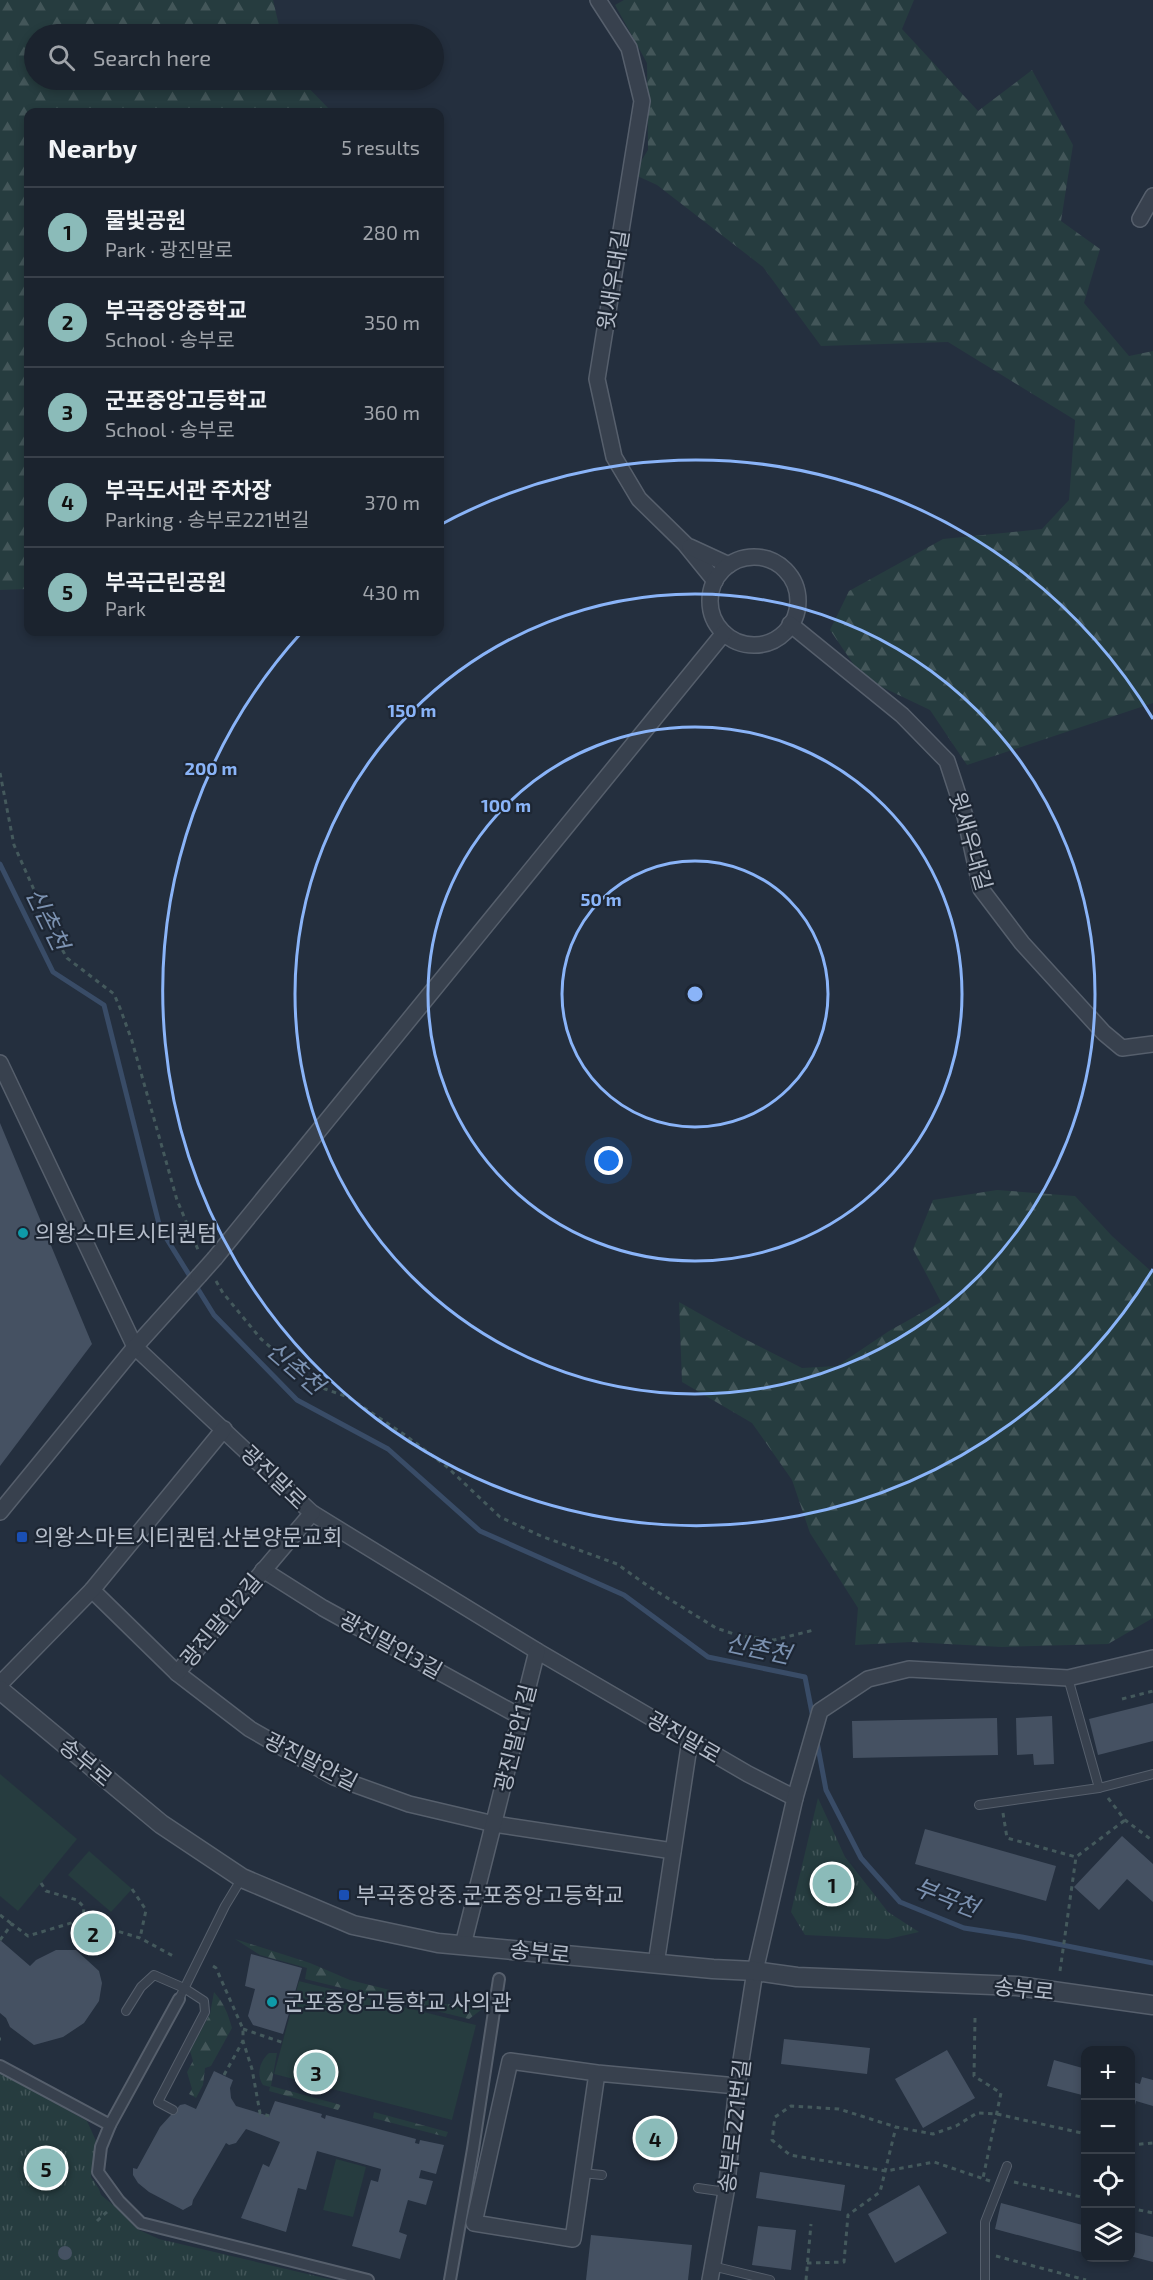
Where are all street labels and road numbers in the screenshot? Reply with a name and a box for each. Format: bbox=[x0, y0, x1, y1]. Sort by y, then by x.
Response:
street label: 윗새우대길 bbox=[591, 228, 633, 332]
street label: 윗새우대길 bbox=[946, 788, 998, 893]
street label: 광진말로 bbox=[237, 1439, 313, 1514]
street label: 광진말안2길 bbox=[174, 1567, 267, 1671]
street label: 광진말안3길 bbox=[336, 1605, 447, 1683]
street label: 광진말안1길 bbox=[488, 1681, 540, 1794]
street label: 광진말로 bbox=[643, 1705, 726, 1768]
street label: 광진말안길 bbox=[260, 1726, 362, 1795]
street label: 송부로 bbox=[55, 1732, 118, 1791]
street label: 송부로 bbox=[509, 1935, 572, 1967]
street label: 송부로 bbox=[993, 1972, 1056, 2004]
street label: 송부로221번길 bbox=[712, 2057, 754, 2194]

